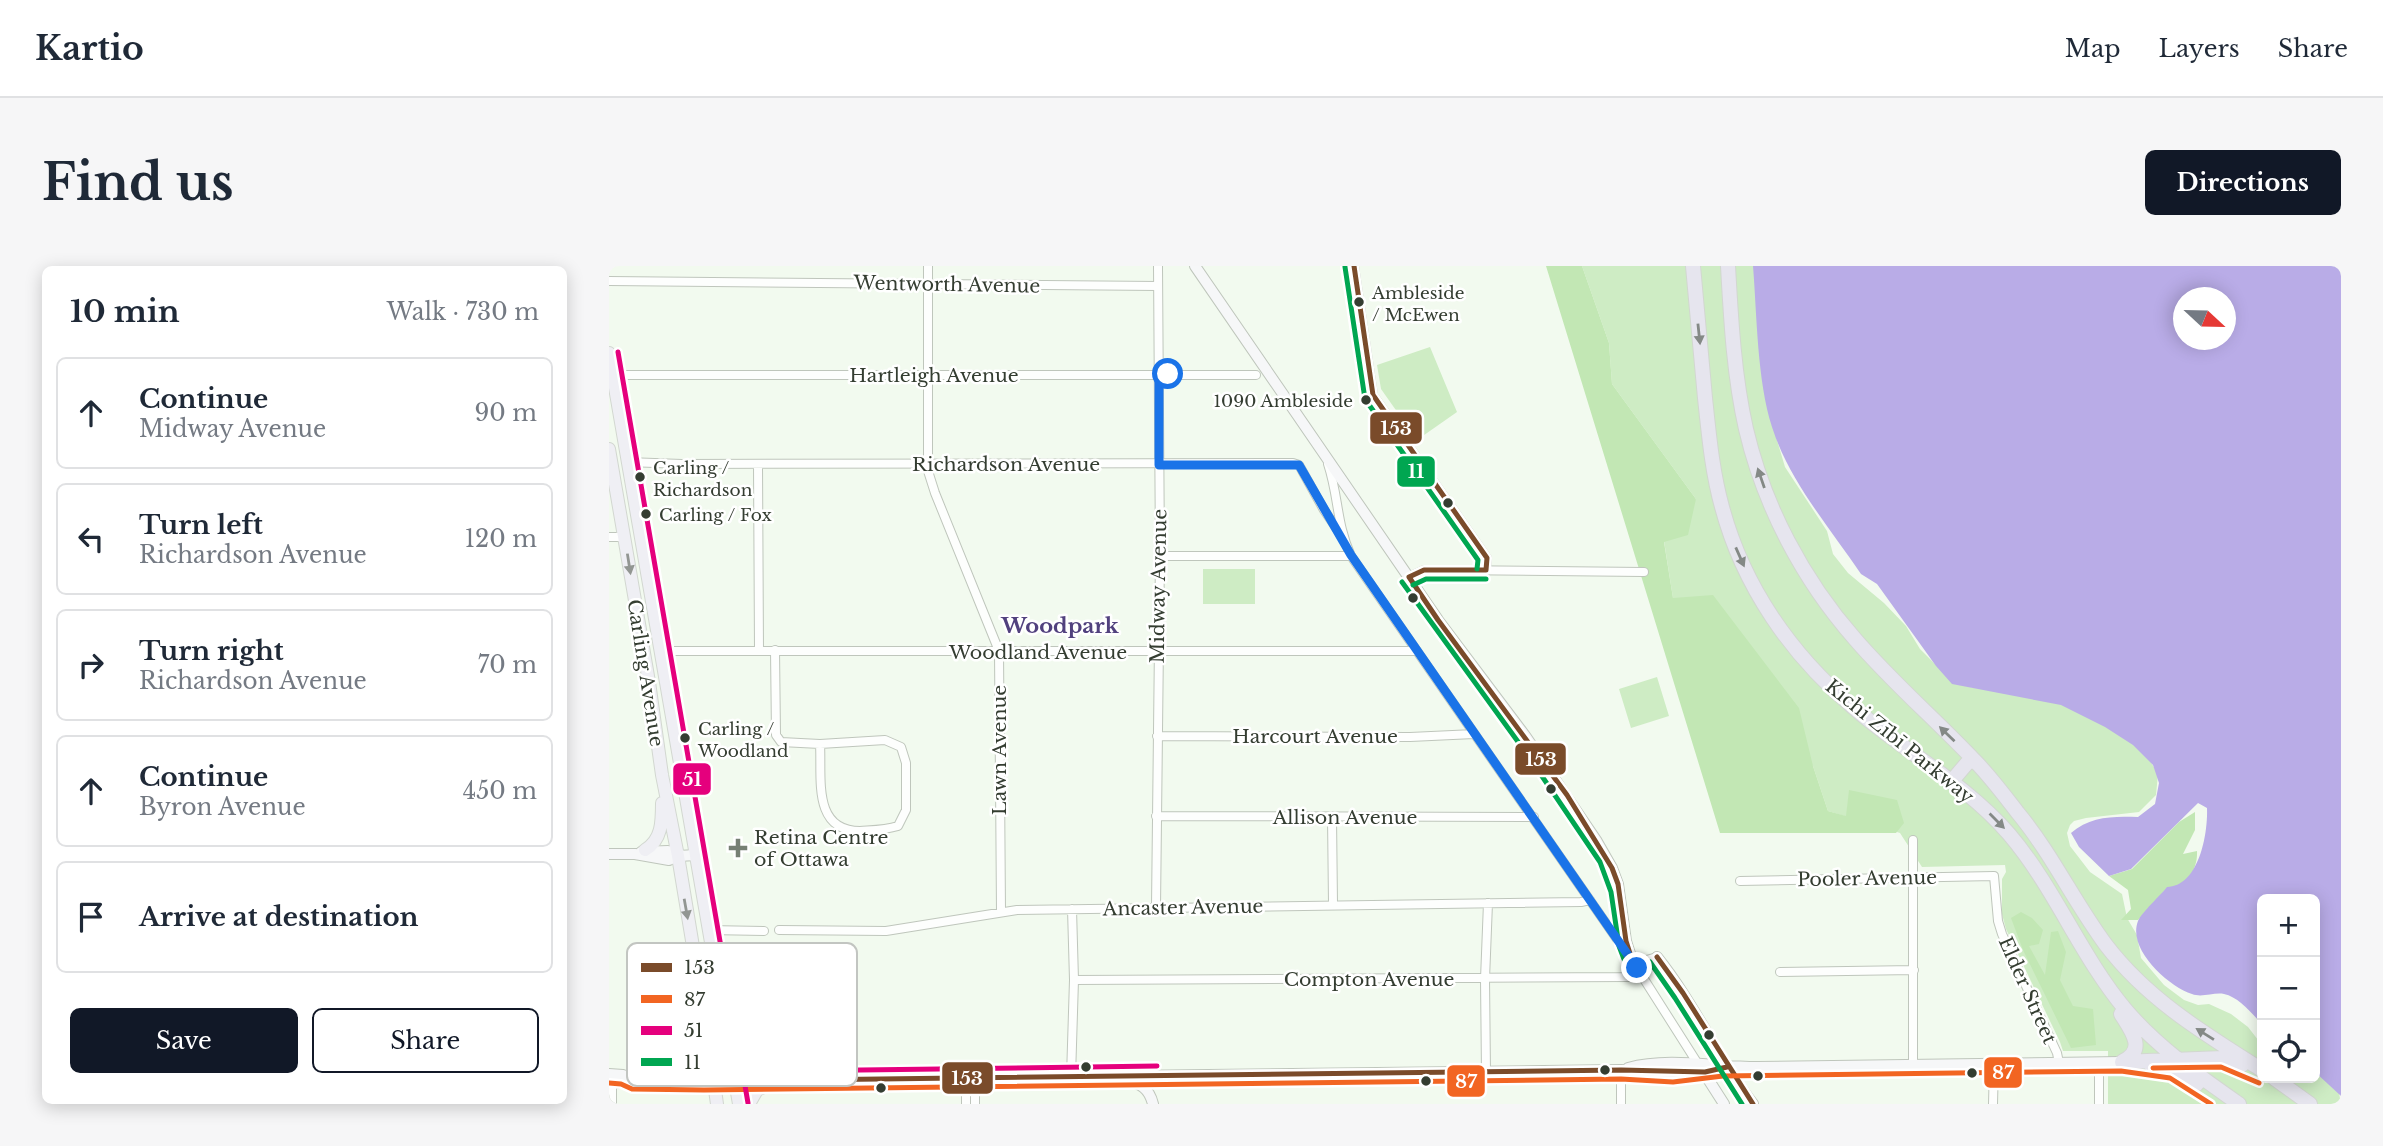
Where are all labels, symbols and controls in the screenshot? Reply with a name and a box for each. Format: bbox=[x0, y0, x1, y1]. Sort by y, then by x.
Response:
text: Kartio bbox=[35, 28, 144, 69]
text: Map bbox=[2065, 34, 2121, 63]
text: Layers bbox=[2159, 34, 2240, 63]
text: Share bbox=[2278, 34, 2348, 63]
button: Directions bbox=[2145, 150, 2341, 215]
text: Find us bbox=[42, 152, 234, 213]
street label: Wentworth Avenue bbox=[852, 271, 1041, 298]
place label: Ambleside / McEwen bbox=[1371, 283, 1464, 326]
north arrow bbox=[2173, 287, 2236, 350]
text: 10 min bbox=[70, 293, 180, 330]
marker: Ambleside / McEwen bbox=[1352, 295, 1366, 309]
text: Walk · 730 m bbox=[387, 298, 539, 326]
one-way arrow bbox=[1694, 323, 1705, 345]
route start bbox=[1152, 358, 1183, 389]
street label: Hartleigh Avenue bbox=[849, 364, 1019, 387]
text: Continue bbox=[139, 383, 268, 415]
place label: 1090 Ambleside bbox=[1214, 391, 1353, 412]
marker: 1090 Ambleside bbox=[1359, 393, 1373, 407]
icon: ahead bbox=[72, 394, 110, 432]
text: 90 m bbox=[475, 399, 537, 427]
line badge: 153 bbox=[1369, 411, 1423, 445]
text: Midway Avenue bbox=[139, 415, 326, 443]
text: 153 bbox=[1380, 417, 1412, 440]
street label: Richardson Avenue bbox=[912, 453, 1100, 476]
line badge: 11 bbox=[1396, 455, 1436, 488]
place label: Carling / Richardson bbox=[653, 458, 753, 501]
text: 11 bbox=[1408, 460, 1424, 483]
one-way arrow bbox=[1755, 467, 1766, 488]
marker: Carling / Richardson bbox=[633, 470, 647, 484]
unlabelled marker bbox=[1441, 496, 1455, 510]
place label: Carling / Fox bbox=[659, 505, 772, 526]
marker: Carling / Fox bbox=[639, 507, 653, 521]
street label: Midway Avenue bbox=[1146, 508, 1171, 664]
text: Turn left bbox=[139, 509, 263, 541]
icon: left bbox=[72, 520, 110, 558]
text: 120 m bbox=[465, 525, 537, 553]
text: Richardson Avenue bbox=[139, 541, 367, 569]
one-way arrow bbox=[1735, 546, 1746, 567]
one-way arrow bbox=[624, 553, 635, 575]
unlabelled marker bbox=[1406, 591, 1420, 605]
street label: Carling Avenue bbox=[623, 598, 669, 748]
district label: Woodpark bbox=[1000, 613, 1120, 639]
text: Turn right bbox=[139, 635, 284, 667]
street label: Woodland Avenue bbox=[948, 641, 1127, 664]
icon: right bbox=[72, 646, 110, 684]
text: 70 m bbox=[478, 651, 537, 679]
text: Richardson Avenue bbox=[139, 667, 367, 695]
street label: Kichi Zībī Parkway bbox=[1821, 674, 1979, 808]
street label: Lawn Avenue bbox=[988, 685, 1011, 815]
place label: Carling / Woodland bbox=[697, 719, 789, 762]
street label: Harcourt Avenue bbox=[1232, 725, 1398, 748]
one-way arrow bbox=[1939, 726, 1956, 742]
marker: Carling / Woodland bbox=[678, 731, 692, 745]
line badge: 153 bbox=[1514, 742, 1567, 776]
text: 153 bbox=[1525, 748, 1557, 771]
text: Continue bbox=[139, 761, 268, 793]
line badge: 51 bbox=[672, 762, 712, 796]
text: 51 bbox=[682, 768, 702, 791]
icon: ahead bbox=[72, 772, 110, 810]
text: 450 m bbox=[463, 777, 537, 805]
unlabelled marker bbox=[1544, 782, 1558, 796]
text: Byron Avenue bbox=[139, 793, 306, 821]
street label: Allison Avenue bbox=[1272, 806, 1417, 829]
one-way arrow bbox=[1988, 813, 2005, 829]
place label: Retina Centre of Ottawa bbox=[754, 826, 888, 871]
marker: Retina Centre of Ottawa bbox=[728, 838, 748, 858]
street label: Pooler Avenue bbox=[1797, 866, 1937, 891]
map controls bbox=[2257, 894, 2320, 1083]
button: + bbox=[2257, 894, 2320, 957]
street label: Ancaster Avenue bbox=[1101, 895, 1264, 920]
icon: arrive bbox=[72, 898, 110, 936]
one-way arrow bbox=[681, 898, 692, 920]
text: Arrive at destination bbox=[139, 901, 419, 933]
street label: Elder Street bbox=[1994, 933, 2062, 1048]
legend bbox=[627, 943, 857, 1086]
route end bbox=[1621, 952, 1652, 983]
text: 153 bbox=[684, 956, 715, 979]
button: − bbox=[2257, 957, 2320, 1020]
street label: Compton Avenue bbox=[1284, 968, 1454, 991]
text: 87 bbox=[684, 988, 706, 1011]
button: Save bbox=[70, 1008, 298, 1073]
button: Share bbox=[312, 1008, 539, 1073]
text: 51 bbox=[684, 1019, 703, 1042]
button: locate bbox=[2257, 1020, 2320, 1083]
one-way arrow bbox=[2195, 1027, 2214, 1040]
unlabelled marker bbox=[1702, 1028, 1716, 1042]
text: 11 bbox=[684, 1051, 701, 1074]
line badge: 87 bbox=[1983, 1056, 2023, 1089]
unlabelled marker bbox=[1079, 1060, 1093, 1074]
line badge: 153 bbox=[941, 1061, 994, 1095]
text: 87 bbox=[1992, 1061, 2015, 1084]
unlabelled marker bbox=[1598, 1063, 1612, 1077]
line badge: 87 bbox=[1446, 1064, 1486, 1098]
unlabelled marker bbox=[1965, 1066, 1979, 1080]
text: 153 bbox=[951, 1067, 983, 1090]
unlabelled marker bbox=[1751, 1069, 1765, 1083]
text: 87 bbox=[1455, 1070, 1478, 1093]
unlabelled marker bbox=[1419, 1074, 1433, 1088]
unlabelled marker bbox=[874, 1081, 888, 1095]

